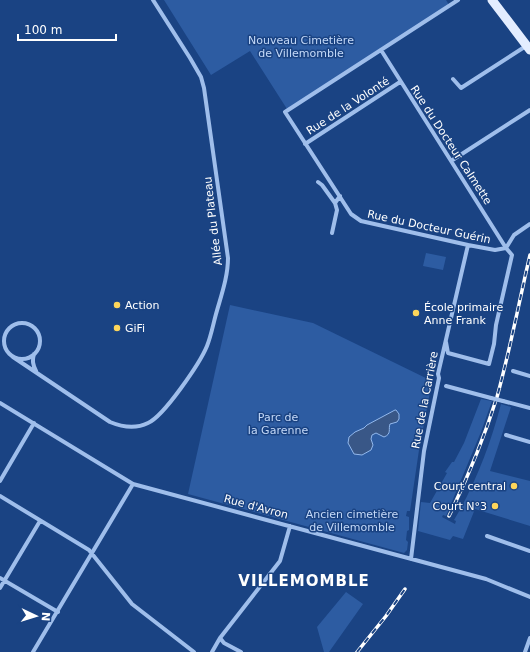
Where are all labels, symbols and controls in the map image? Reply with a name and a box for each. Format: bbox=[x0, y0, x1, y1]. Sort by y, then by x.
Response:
scale bar bbox=[18, 16, 116, 42]
text: 100 m bbox=[24, 23, 62, 37]
park label: Nouveau Cimetière de Villemomble bbox=[248, 34, 354, 60]
street label: Rue de la Volonté bbox=[304, 74, 392, 138]
street label: Rue du Docteur Calmette bbox=[408, 83, 495, 207]
street label: Allée du Plateau bbox=[201, 176, 225, 266]
street label: Rue du Docteur Guérin bbox=[366, 208, 492, 246]
place label: Action bbox=[125, 299, 159, 312]
marker: Action bbox=[112, 300, 122, 310]
place label: École primaire Anne Frank bbox=[424, 301, 503, 327]
marker: École primaire Anne Frank bbox=[411, 308, 421, 318]
place label: GiFi bbox=[125, 322, 145, 335]
marker: GiFi bbox=[112, 323, 122, 333]
street label: Rue de la Carrière bbox=[409, 350, 441, 450]
park label: Parc de la Garenne bbox=[248, 411, 308, 437]
place label: Court central bbox=[434, 480, 506, 493]
marker: Court central bbox=[509, 481, 519, 491]
street label: Rue d'Avron bbox=[223, 492, 289, 522]
place label: Court N°3 bbox=[433, 500, 487, 513]
marker: Court N°3 bbox=[490, 501, 500, 511]
park label: Ancien cimetière de Villemomble bbox=[306, 508, 399, 534]
district label: VILLEMOMBLE bbox=[238, 572, 370, 590]
north arrow bbox=[16, 596, 56, 636]
text: N bbox=[39, 612, 52, 622]

